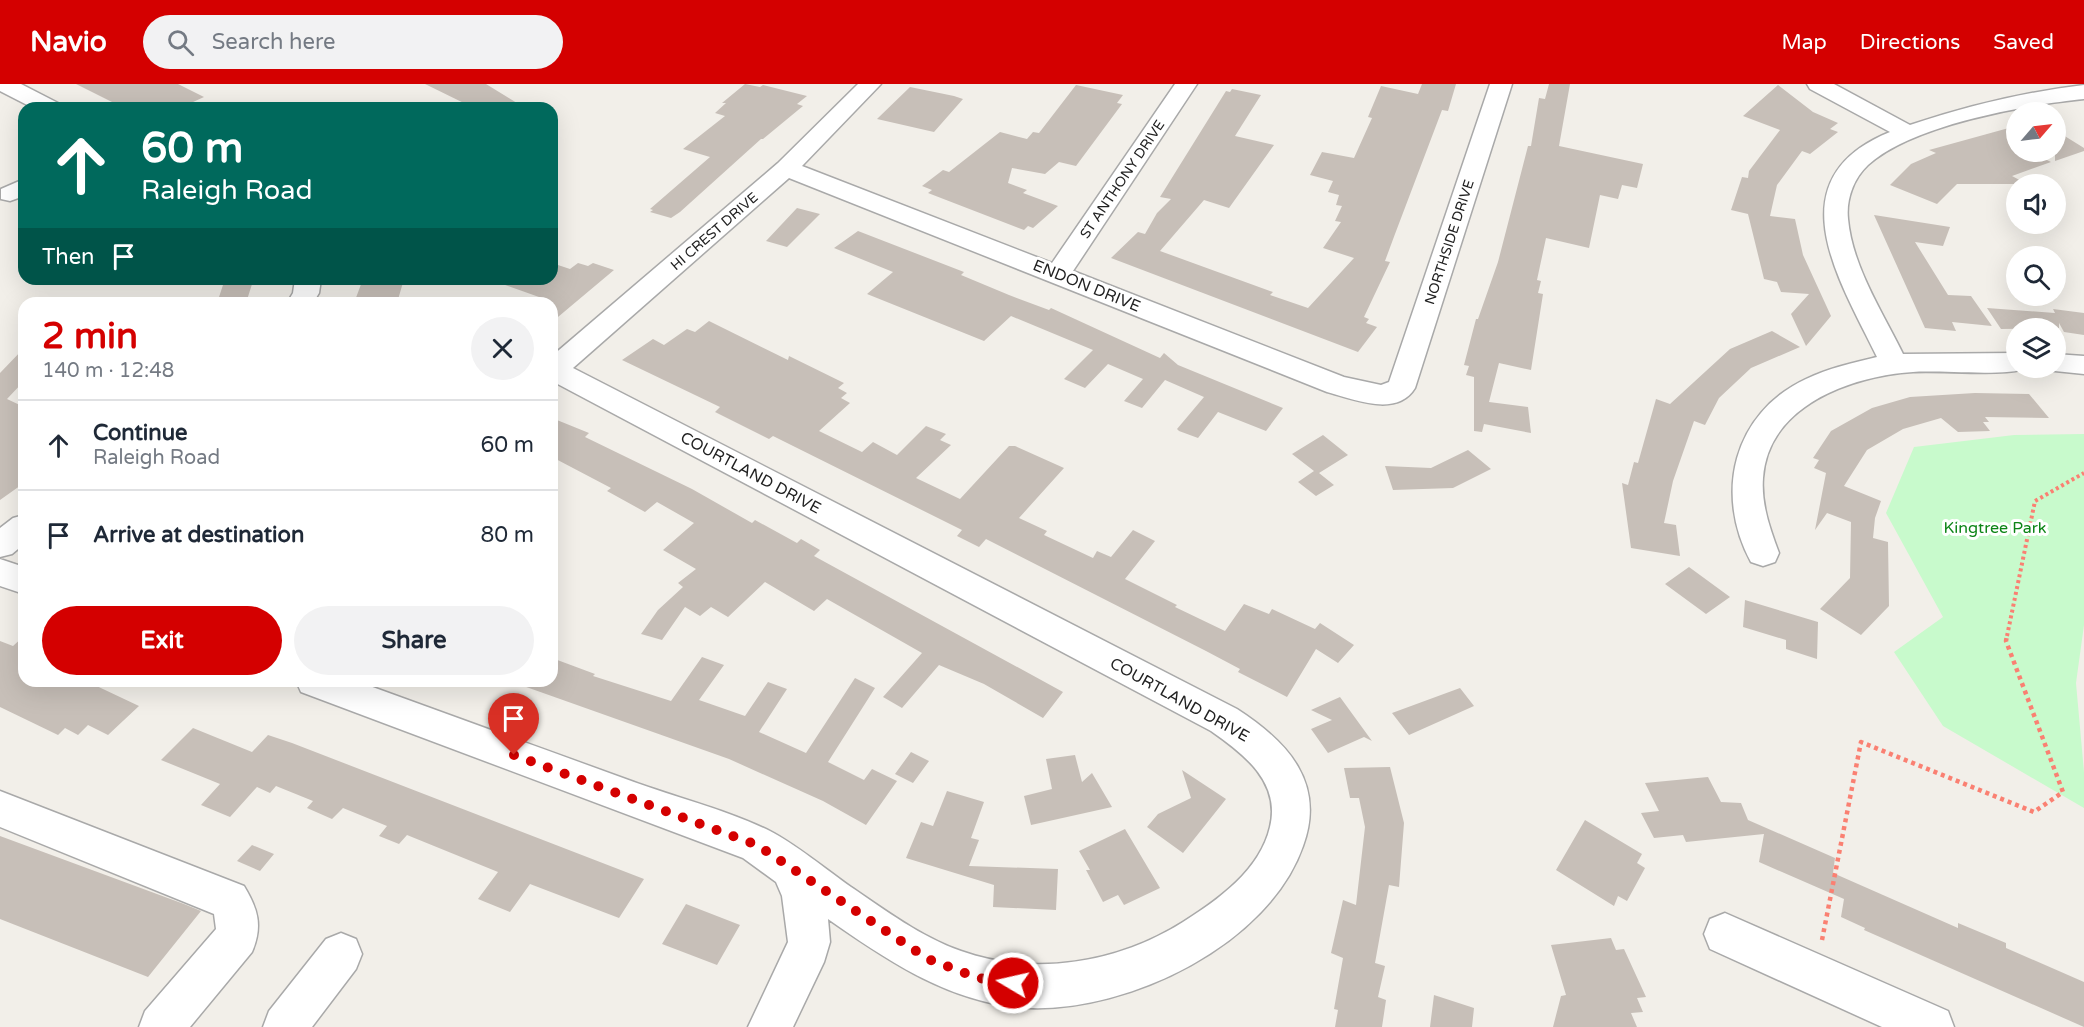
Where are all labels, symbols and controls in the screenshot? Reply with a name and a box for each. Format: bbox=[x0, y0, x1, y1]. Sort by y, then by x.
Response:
search box bbox=[143, 15, 563, 69]
text: Navio bbox=[30, 25, 107, 59]
icon: search bbox=[164, 26, 197, 59]
text: Search here bbox=[212, 29, 336, 55]
text: Map bbox=[1781, 30, 1827, 55]
text: Directions bbox=[1860, 30, 1960, 55]
text: Saved bbox=[1993, 30, 2054, 55]
north arrow bbox=[2006, 102, 2066, 162]
map controls bbox=[2006, 102, 2066, 378]
street label: ST ANTHONY DRIVE bbox=[1076, 117, 1168, 242]
text: 60 m bbox=[141, 123, 243, 174]
icon: ahead bbox=[42, 126, 120, 204]
text: Raleigh Road bbox=[141, 174, 312, 207]
button: sound bbox=[2006, 174, 2066, 234]
street label: NORTHSIDE DRIVE bbox=[1421, 177, 1478, 307]
street label: HI CREST DRIVE bbox=[667, 189, 762, 274]
icon: arrive bbox=[107, 240, 140, 273]
text: Then bbox=[42, 244, 95, 270]
button: search bbox=[2006, 246, 2066, 306]
street label: ENDON DRIVE bbox=[1030, 255, 1143, 317]
text: 2 min bbox=[42, 315, 138, 358]
button: close bbox=[471, 317, 534, 380]
button: layers bbox=[2006, 318, 2066, 378]
text: 140 m · 12:48 bbox=[42, 359, 174, 383]
text: Continue bbox=[93, 420, 188, 446]
street label: COURTLAND DRIVE bbox=[677, 427, 824, 518]
icon: ahead bbox=[42, 429, 75, 462]
text: 60 m bbox=[480, 432, 534, 458]
text: Raleigh Road bbox=[93, 446, 220, 470]
park label: Kingtree Park bbox=[1944, 518, 2047, 538]
icon: arrive bbox=[42, 519, 75, 552]
text: Arrive at destination bbox=[93, 522, 304, 548]
text: 80 m bbox=[480, 522, 534, 548]
button: Exit bbox=[42, 606, 282, 675]
button: Share bbox=[294, 606, 534, 675]
street label: COURTLAND DRIVE bbox=[1106, 653, 1253, 746]
pin bbox=[488, 693, 539, 755]
icon: arrive bbox=[497, 702, 530, 735]
position arrow bbox=[981, 951, 1045, 1015]

